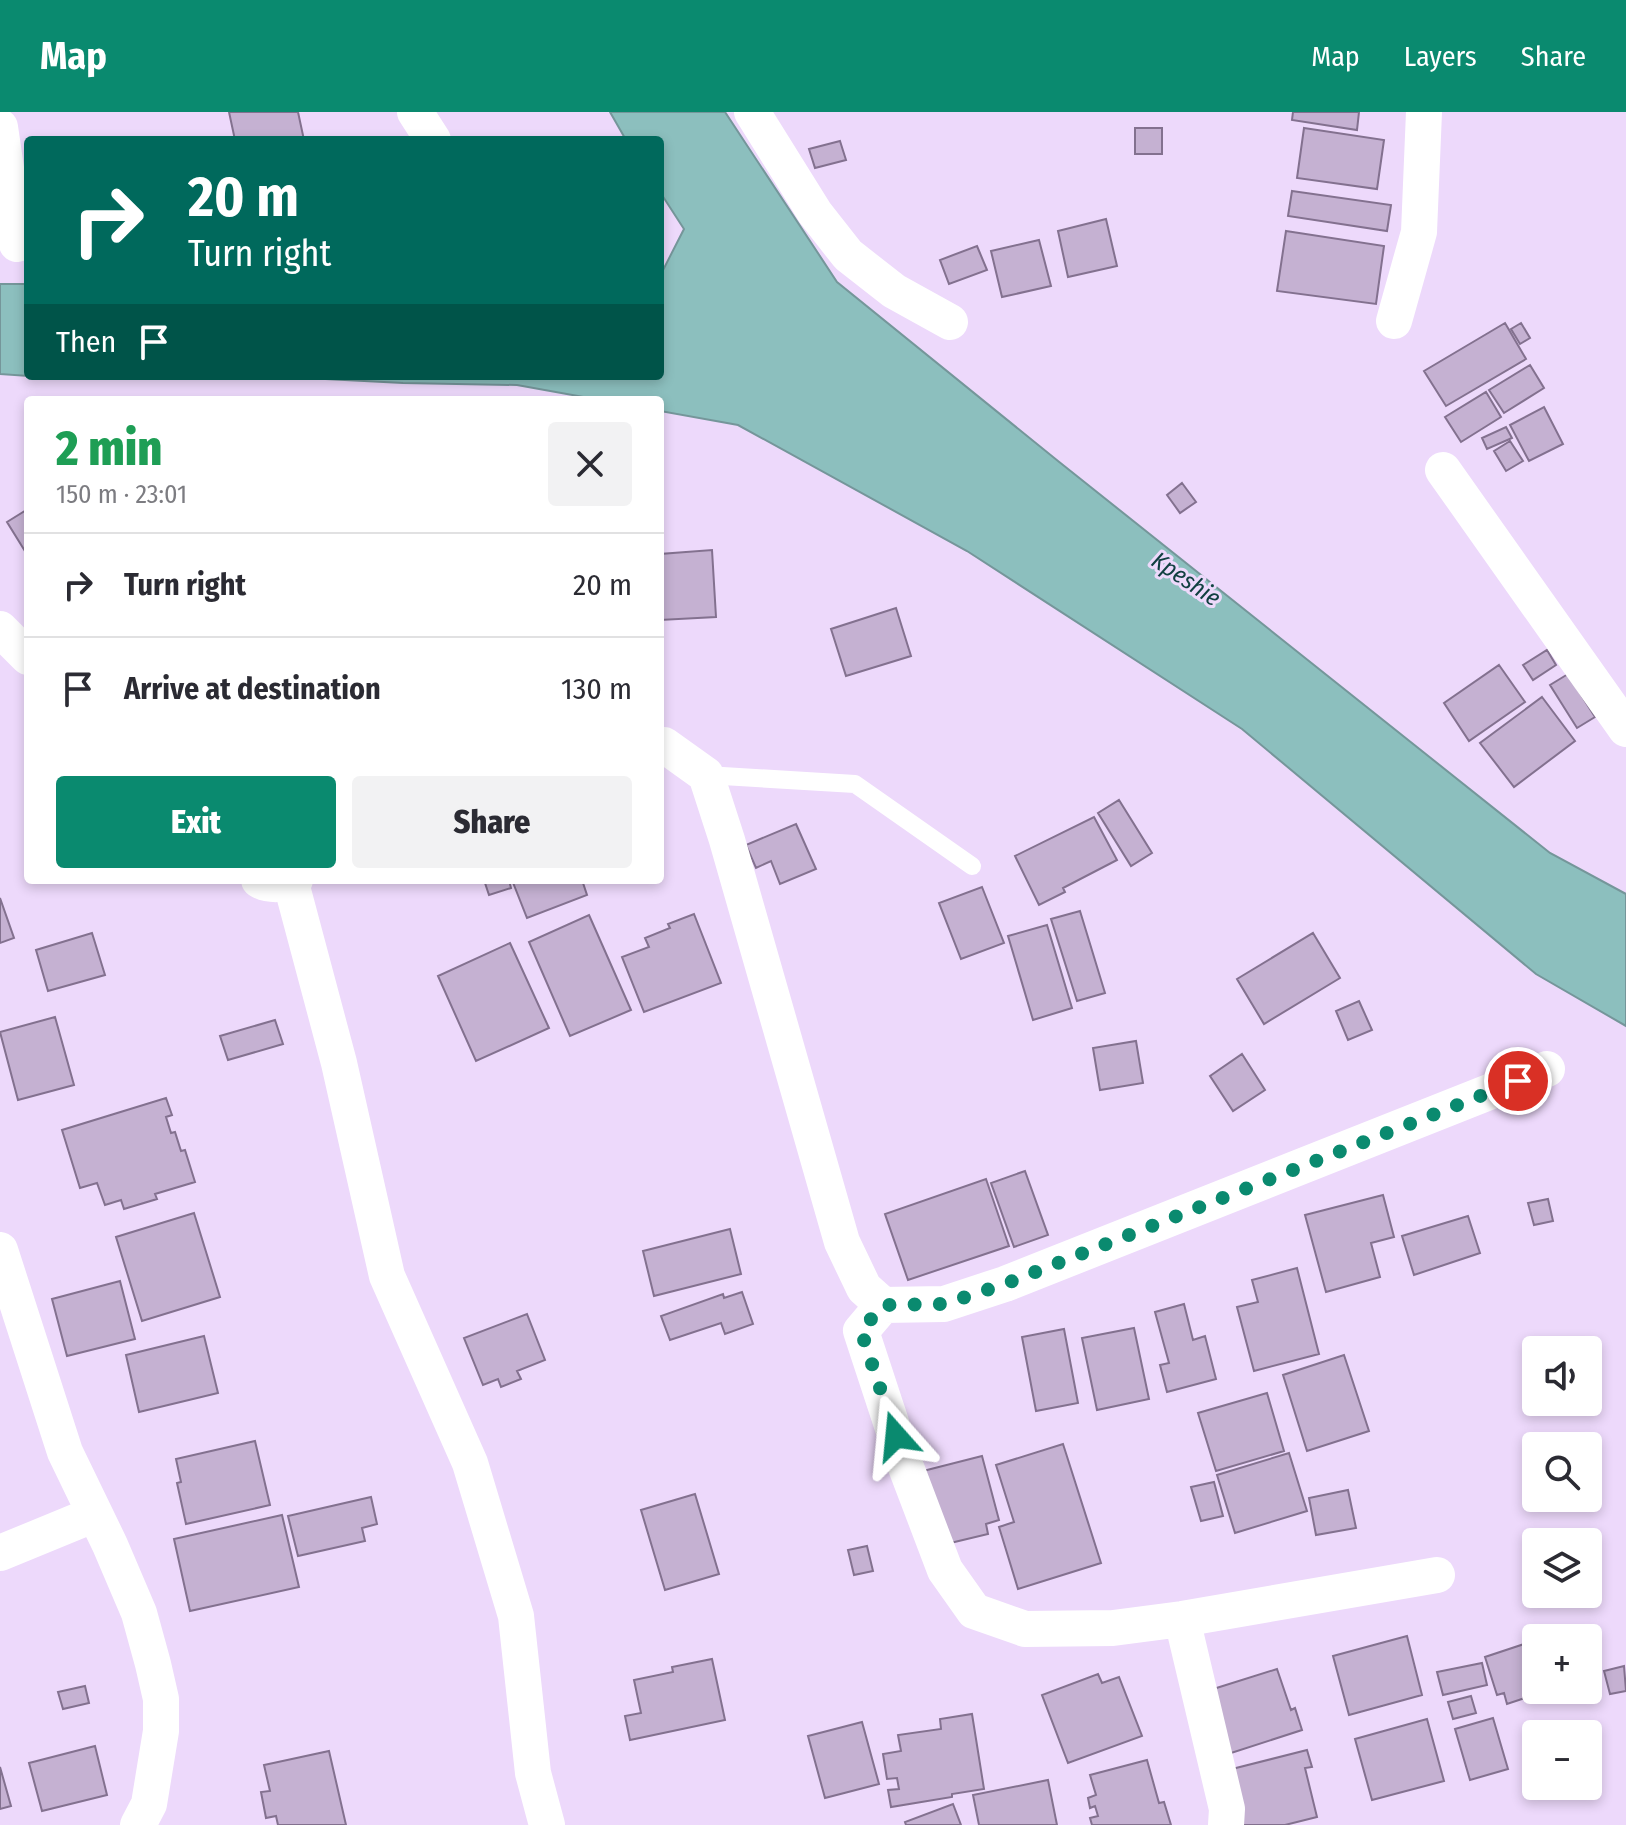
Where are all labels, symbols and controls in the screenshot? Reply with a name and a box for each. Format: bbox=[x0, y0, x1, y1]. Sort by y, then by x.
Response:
text: Map bbox=[40, 33, 107, 79]
text: Map bbox=[1311, 40, 1360, 73]
text: Layers bbox=[1404, 40, 1477, 73]
text: Share bbox=[1521, 40, 1586, 73]
text: 20 m bbox=[188, 164, 299, 231]
icon: right bbox=[56, 168, 160, 272]
text: Turn right bbox=[188, 232, 331, 276]
icon: arrive bbox=[132, 320, 176, 364]
text: Then bbox=[56, 324, 116, 360]
text: 2 min bbox=[56, 420, 162, 478]
button: close bbox=[548, 422, 632, 506]
text: 150 m · 23:01 bbox=[56, 479, 187, 510]
water label: Kpeshie bbox=[1146, 546, 1226, 612]
icon: right bbox=[56, 563, 100, 607]
text: Turn right bbox=[124, 567, 246, 603]
text: 20 m bbox=[573, 567, 632, 603]
icon: arrive bbox=[56, 667, 100, 711]
text: Arrive at destination bbox=[124, 671, 381, 707]
text: 130 m bbox=[561, 671, 632, 707]
button: Exit bbox=[56, 776, 336, 868]
button: Share bbox=[352, 776, 632, 868]
pin bbox=[1484, 1047, 1552, 1115]
icon: arrive bbox=[1496, 1059, 1540, 1103]
map controls bbox=[1522, 1336, 1602, 1800]
button: sound bbox=[1522, 1336, 1602, 1416]
position arrow bbox=[854, 1394, 938, 1478]
button: search bbox=[1522, 1432, 1602, 1512]
button: layers bbox=[1522, 1528, 1602, 1608]
button: + bbox=[1522, 1624, 1602, 1704]
button: − bbox=[1522, 1720, 1602, 1800]

